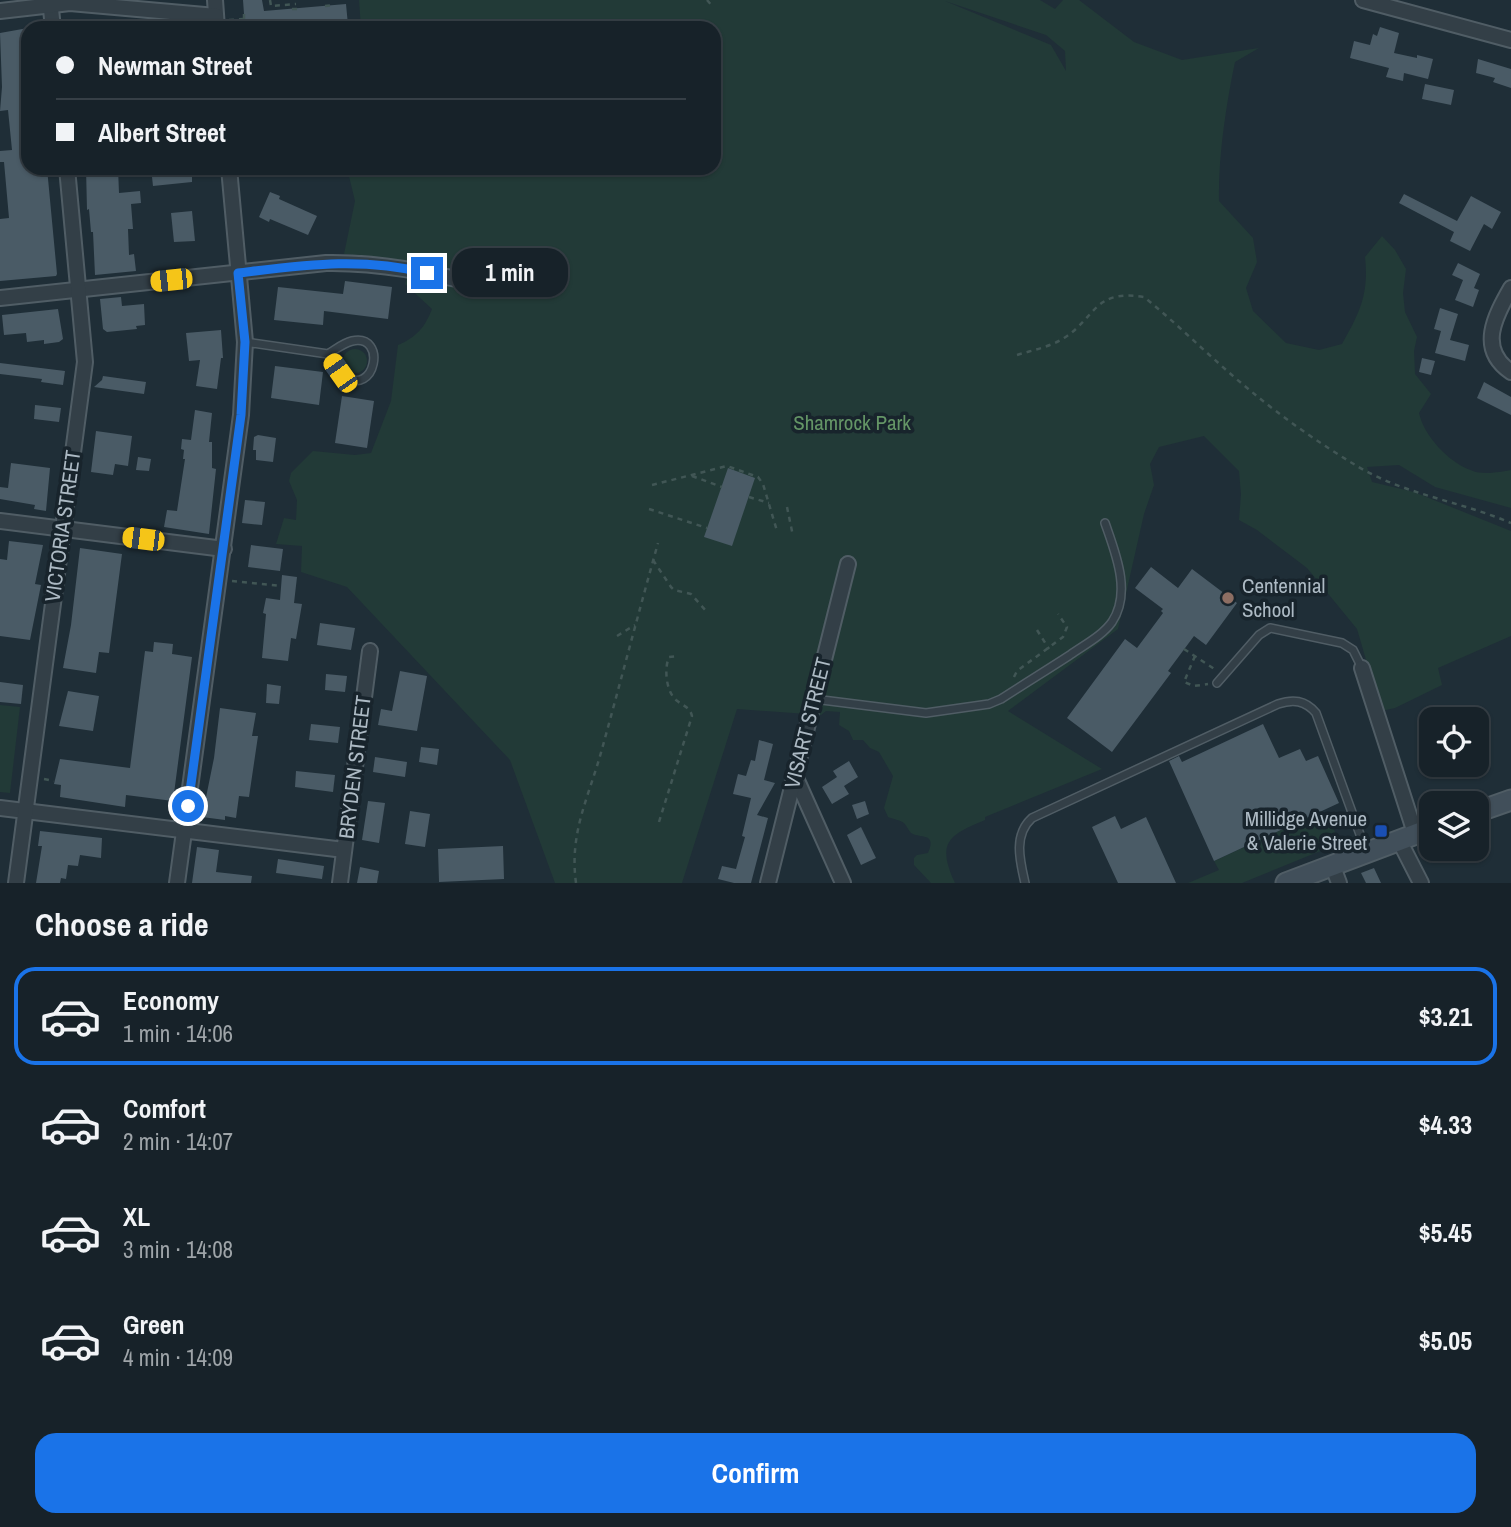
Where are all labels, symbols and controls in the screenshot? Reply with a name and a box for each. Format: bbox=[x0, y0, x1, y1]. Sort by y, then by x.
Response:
text: Newman Street bbox=[98, 48, 252, 83]
text: Albert Street bbox=[98, 115, 226, 150]
callout: 1 min bbox=[452, 248, 567, 298]
route end bbox=[411, 257, 443, 289]
text: 1 min bbox=[485, 257, 535, 288]
car bbox=[150, 267, 193, 293]
car bbox=[320, 350, 361, 396]
park label: Shamrock Park bbox=[793, 408, 911, 437]
street label: VICTORIA STREET bbox=[38, 448, 88, 604]
car bbox=[121, 526, 166, 552]
place label: Centennial School bbox=[1242, 571, 1325, 624]
marker: Centennial School bbox=[1220, 590, 1236, 606]
street label: VISART STREET bbox=[777, 654, 838, 792]
street label: BRYDEN STREET bbox=[331, 693, 378, 840]
map controls bbox=[1419, 707, 1489, 861]
button: locate bbox=[1419, 707, 1489, 777]
route start bbox=[172, 790, 204, 822]
button: layers bbox=[1419, 791, 1489, 861]
place label: Millidge Avenue & Valerie Street bbox=[1245, 804, 1367, 857]
marker: Millidge Avenue & Valerie Street bbox=[1373, 823, 1389, 839]
text: Choose a ride bbox=[35, 903, 209, 946]
text: Economy bbox=[123, 983, 219, 1018]
icon: car bbox=[39, 985, 102, 1048]
text: $3.21 bbox=[1419, 999, 1472, 1034]
text: 1 min · 14:06 bbox=[123, 1018, 233, 1049]
text: Comfort bbox=[123, 1091, 206, 1126]
icon: car bbox=[39, 1093, 102, 1156]
text: $4.33 bbox=[1419, 1107, 1472, 1142]
text: 2 min · 14:07 bbox=[123, 1126, 233, 1157]
text: XL bbox=[123, 1199, 150, 1234]
icon: car bbox=[39, 1201, 102, 1264]
text: $5.45 bbox=[1419, 1215, 1472, 1250]
text: 3 min · 14:08 bbox=[123, 1234, 233, 1265]
text: Green bbox=[123, 1307, 185, 1342]
icon: car bbox=[39, 1309, 102, 1372]
text: $5.05 bbox=[1419, 1323, 1472, 1358]
text: 4 min · 14:09 bbox=[123, 1342, 233, 1373]
button: Confirm bbox=[35, 1433, 1476, 1513]

